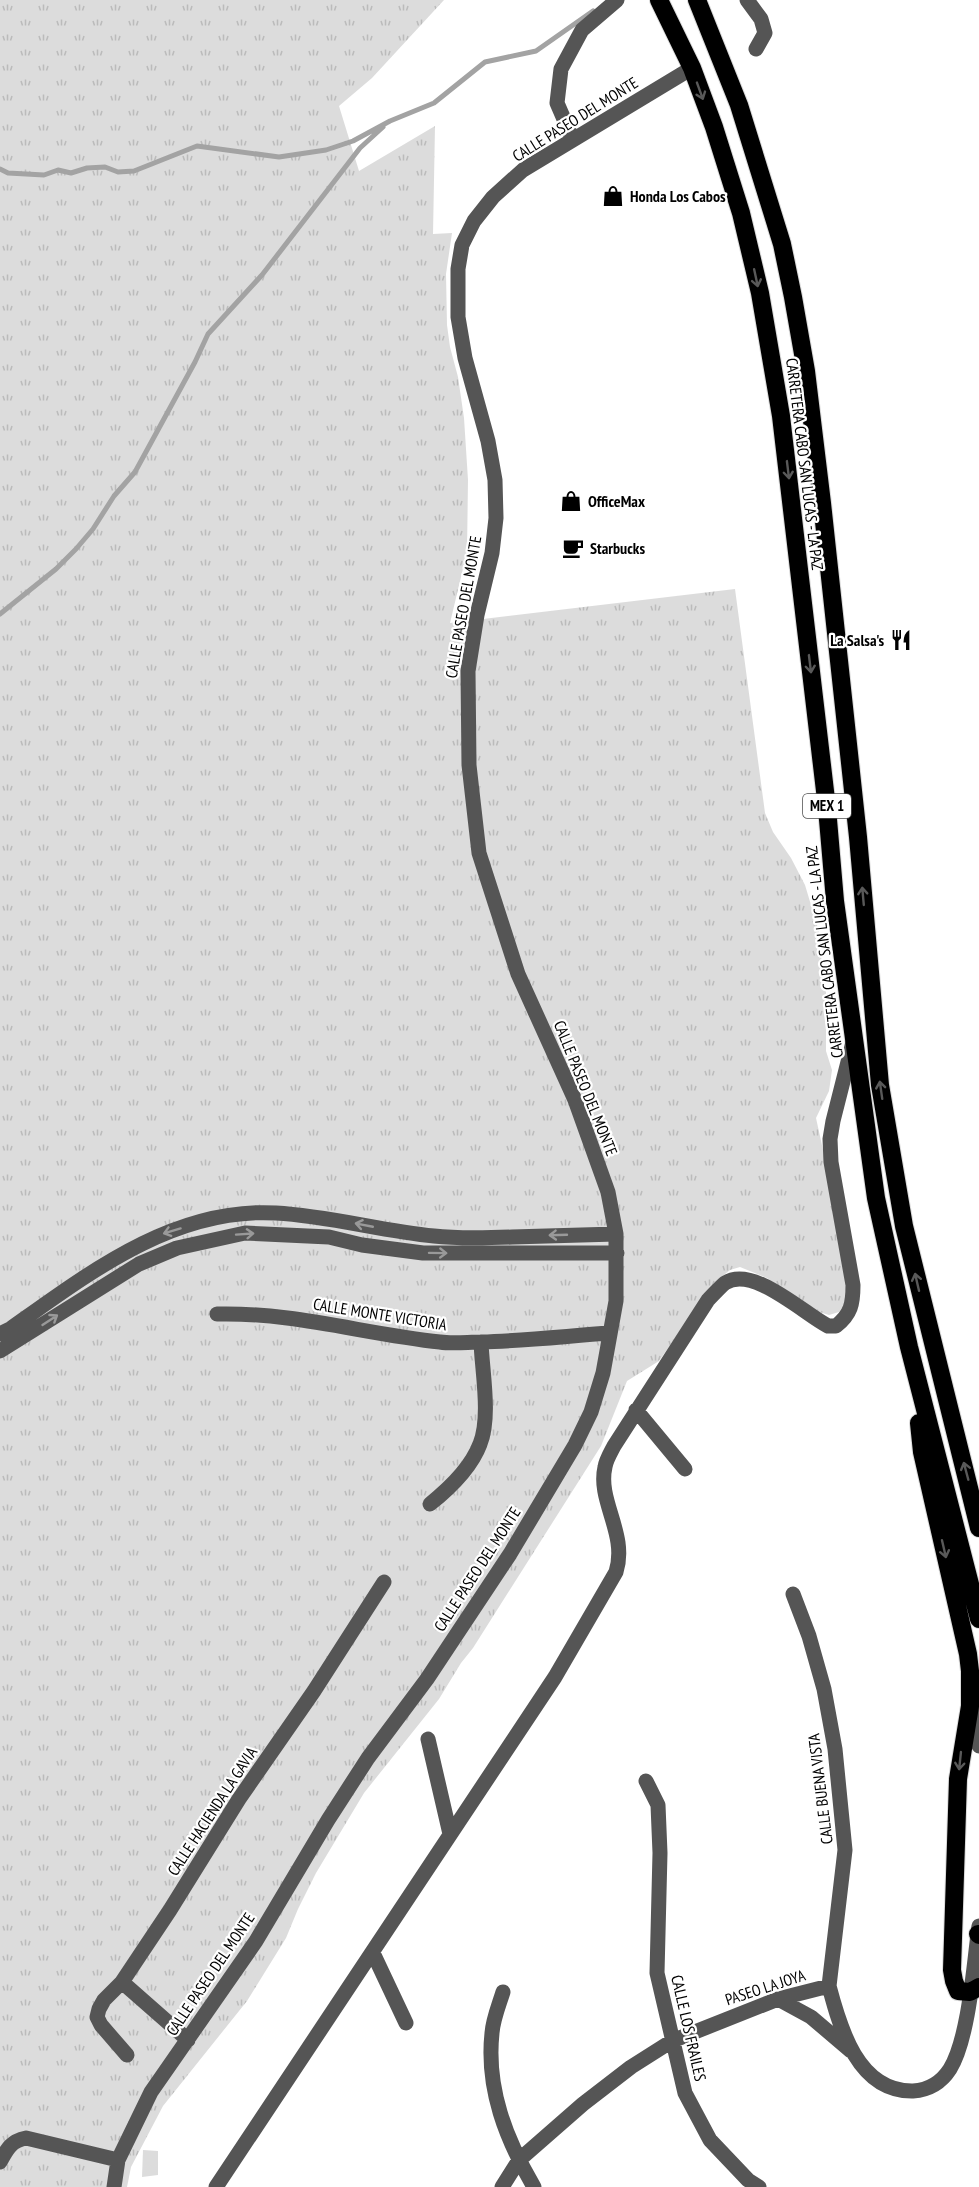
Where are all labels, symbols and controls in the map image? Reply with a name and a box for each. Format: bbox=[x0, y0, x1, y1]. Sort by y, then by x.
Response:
street label: CALLE PASEO DEL MONTE bbox=[509, 72, 642, 166]
one-way arrow bbox=[696, 81, 707, 100]
shop icon: Honda Los Cabos bbox=[601, 184, 625, 208]
place label: Honda Los Cabos bbox=[630, 186, 726, 206]
one-way arrow bbox=[751, 268, 763, 287]
street label: CARRETERA CABO SAN LUCAS - LA PAZ bbox=[782, 357, 828, 571]
one-way arrow bbox=[782, 460, 793, 480]
shop icon: OfficeMax bbox=[559, 489, 583, 513]
place label: OfficeMax bbox=[588, 491, 645, 511]
street label: CALLE PASEO DEL MONTE bbox=[441, 534, 485, 680]
cafe icon: Starbucks bbox=[561, 536, 585, 560]
place label: Starbucks bbox=[590, 538, 645, 558]
restaurant icon: La Salsa's bbox=[889, 628, 913, 652]
place label: La Salsa's bbox=[830, 630, 884, 650]
one-way arrow bbox=[805, 653, 816, 673]
road number: MEX 1 bbox=[803, 794, 851, 818]
street label: CARRETERA CABO SAN LUCAS - LA PAZ bbox=[801, 845, 847, 1059]
one-way arrow bbox=[857, 887, 868, 907]
street label: CALLE PASEO DEL MONTE bbox=[550, 1017, 622, 1159]
one-way arrow bbox=[875, 1081, 886, 1101]
one-way arrow bbox=[355, 1219, 374, 1230]
one-way arrow bbox=[163, 1226, 182, 1237]
one-way arrow bbox=[234, 1228, 254, 1239]
one-way arrow bbox=[548, 1230, 568, 1241]
one-way arrow bbox=[428, 1247, 448, 1259]
one-way arrow bbox=[911, 1273, 923, 1292]
street label: CALLE MONTE VICTORIA bbox=[312, 1294, 449, 1335]
one-way arrow bbox=[41, 1313, 58, 1325]
one-way arrow bbox=[959, 1462, 971, 1481]
street label: CALLE PASEO DEL MONTE bbox=[429, 1503, 525, 1635]
one-way arrow bbox=[939, 1539, 951, 1558]
street label: CALLE BUENA VISTA bbox=[803, 1732, 837, 1845]
street label: CALLE HACIENDA LA GAVIA bbox=[163, 1742, 261, 1879]
one-way arrow bbox=[954, 1751, 965, 1771]
street label: CALLE PASEO DEL MONTE bbox=[161, 1909, 259, 2039]
street label: PASEO LA JOYA bbox=[722, 1965, 808, 2009]
street label: CALLE LOS FRAILES bbox=[667, 1973, 711, 2083]

